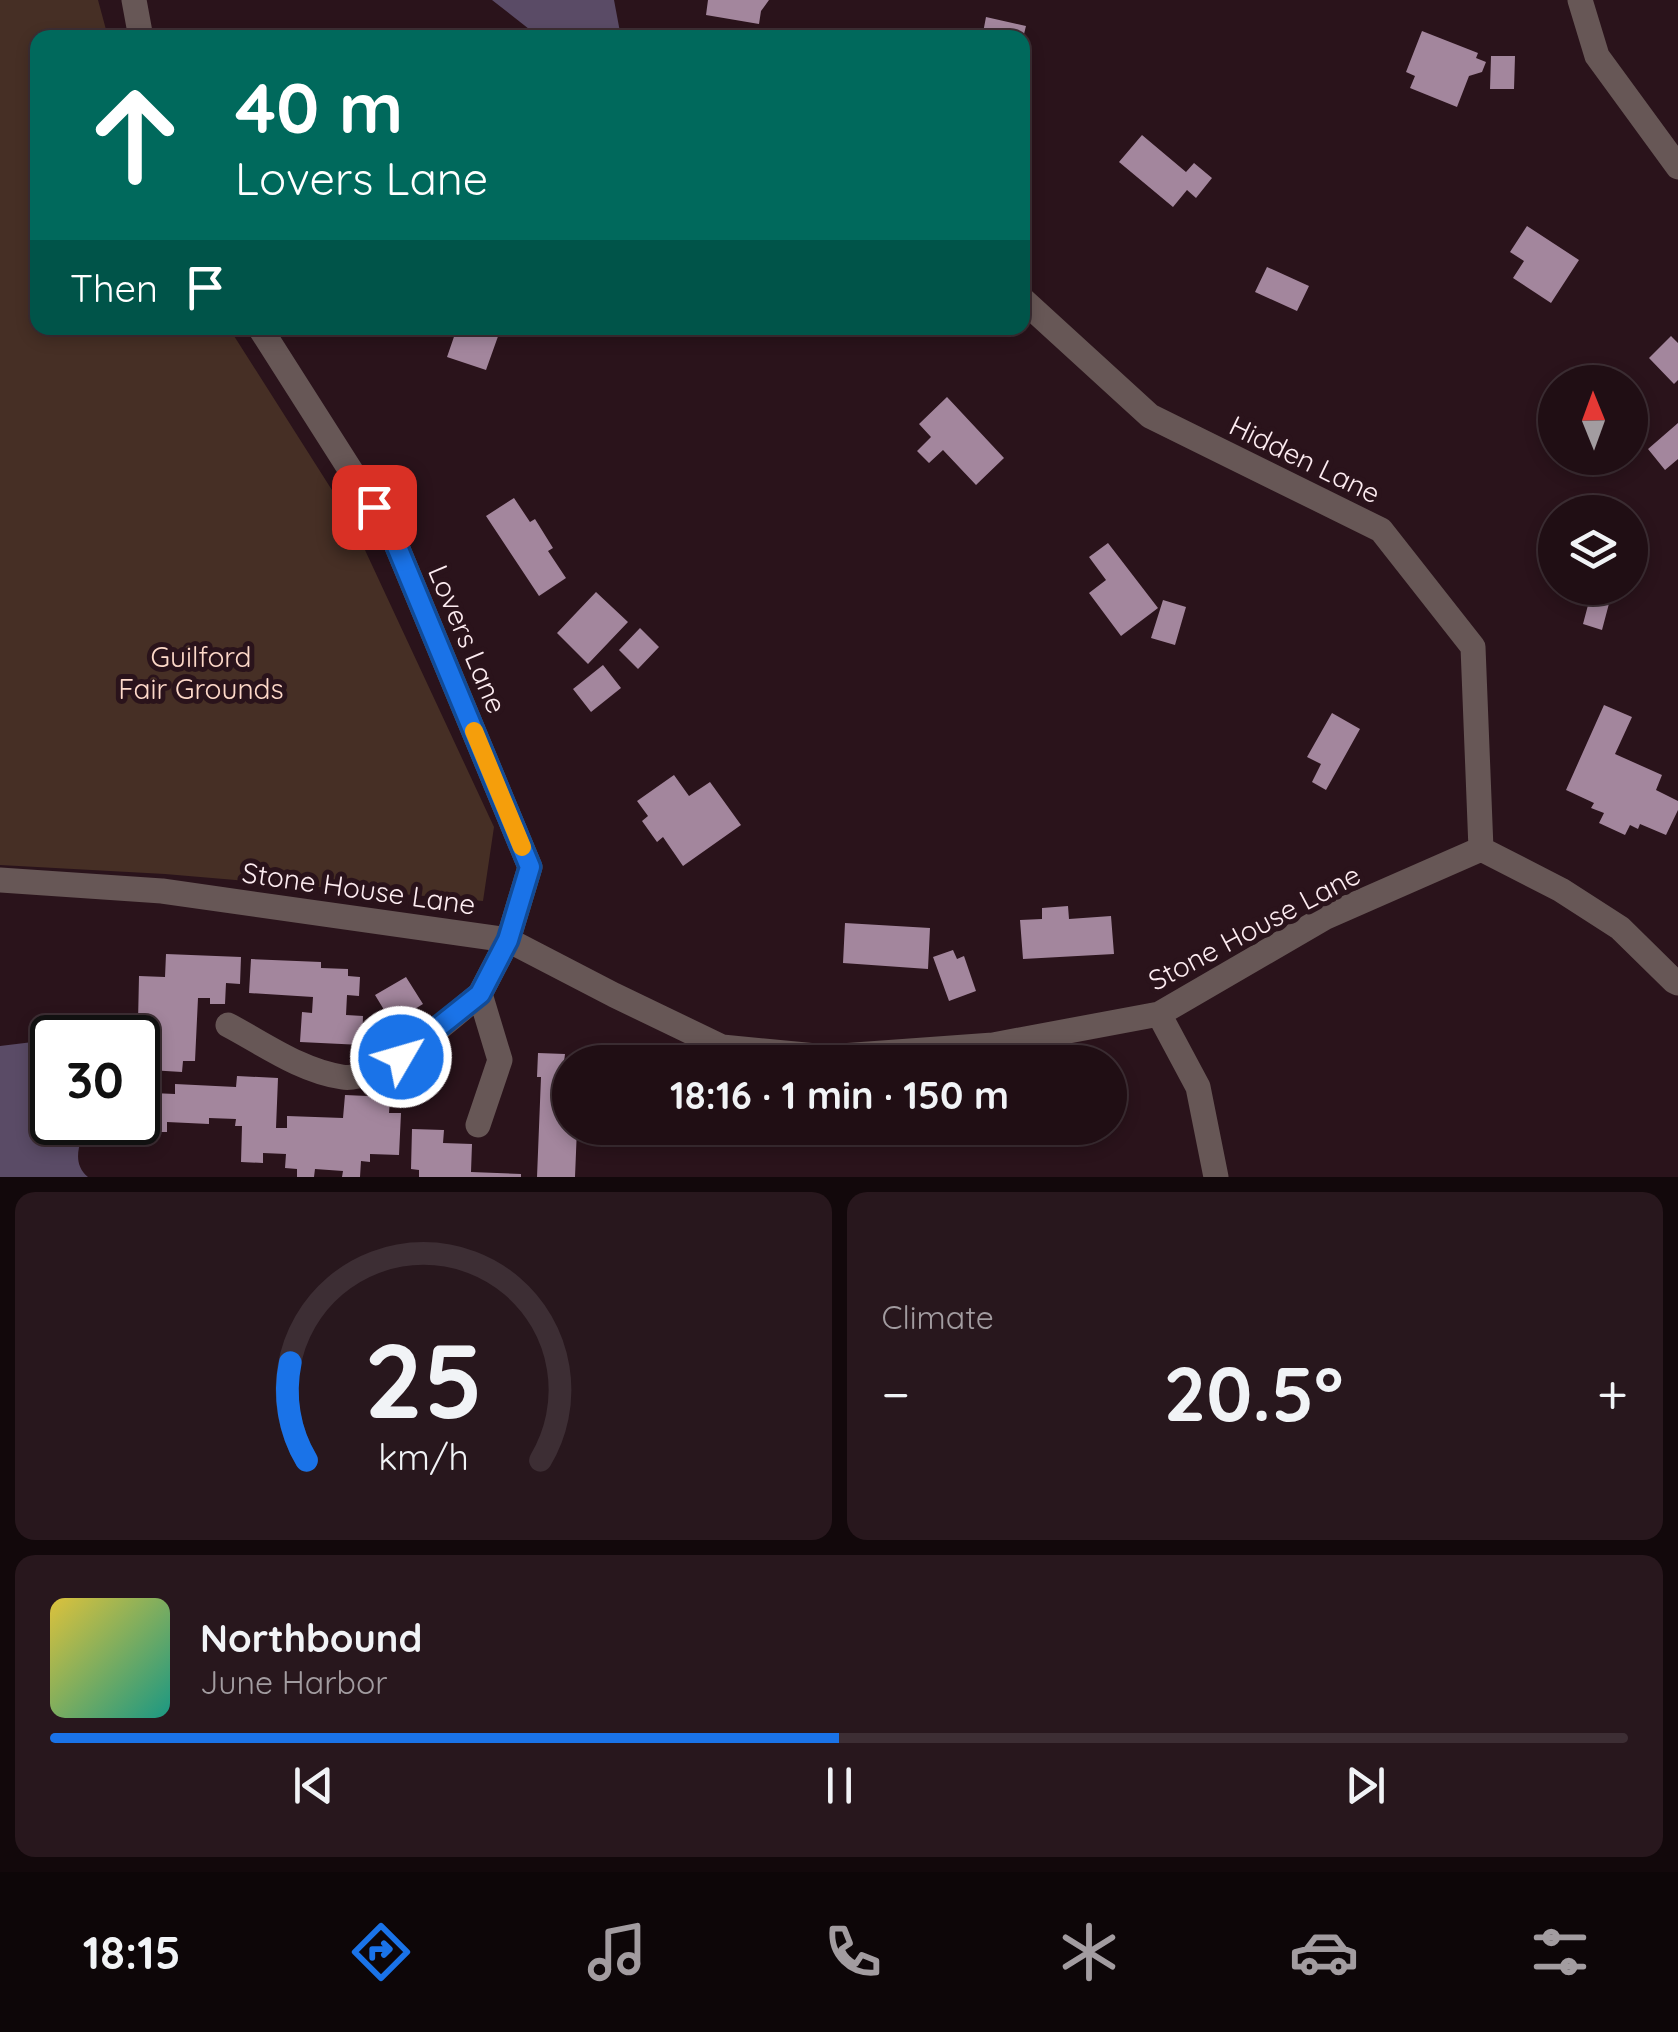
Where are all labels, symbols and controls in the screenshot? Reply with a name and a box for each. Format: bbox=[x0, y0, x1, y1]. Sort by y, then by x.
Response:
text: 40 m bbox=[235, 63, 403, 151]
icon: ahead bbox=[70, 70, 200, 200]
text: Lovers Lane bbox=[235, 150, 488, 206]
icon: arrive bbox=[178, 260, 233, 315]
text: Then bbox=[70, 264, 158, 312]
north arrow bbox=[1538, 365, 1648, 475]
map controls bbox=[1538, 365, 1648, 605]
street label: Hidden Lane bbox=[1224, 407, 1386, 511]
pin bbox=[332, 465, 417, 550]
icon: arrive bbox=[347, 480, 402, 535]
button: layers bbox=[1538, 495, 1648, 605]
street label: Lovers Lane bbox=[421, 560, 515, 718]
park label: Guilford Fair Grounds bbox=[118, 639, 284, 706]
street label: Stone House Lane bbox=[240, 854, 478, 922]
street label: Stone House Lane bbox=[1142, 856, 1366, 998]
position arrow bbox=[349, 1005, 453, 1109]
speed limit sign: 30 bbox=[30, 1015, 160, 1145]
text: 18:16 · 1 min · 150 m bbox=[670, 1071, 1009, 1119]
text: Climate bbox=[882, 1297, 994, 1337]
text: 25 bbox=[364, 1314, 483, 1444]
text: 20.5° bbox=[1164, 1346, 1344, 1440]
text: − bbox=[882, 1359, 910, 1428]
text: + bbox=[1597, 1359, 1628, 1428]
text: km/h bbox=[378, 1434, 469, 1479]
text: Northbound bbox=[200, 1614, 422, 1662]
text: June Harbor bbox=[200, 1662, 388, 1702]
icon: previous bbox=[286, 1758, 341, 1813]
icon: pause bbox=[812, 1758, 867, 1813]
icon: next bbox=[1338, 1758, 1393, 1813]
icon: directions bbox=[346, 1917, 416, 1987]
icon: music bbox=[582, 1917, 652, 1987]
icon: phone bbox=[818, 1917, 888, 1987]
icon: climate bbox=[1054, 1917, 1124, 1987]
icon: car bbox=[1289, 1917, 1359, 1987]
icon: filters bbox=[1525, 1917, 1595, 1987]
text: 18:15 bbox=[83, 1924, 181, 1980]

